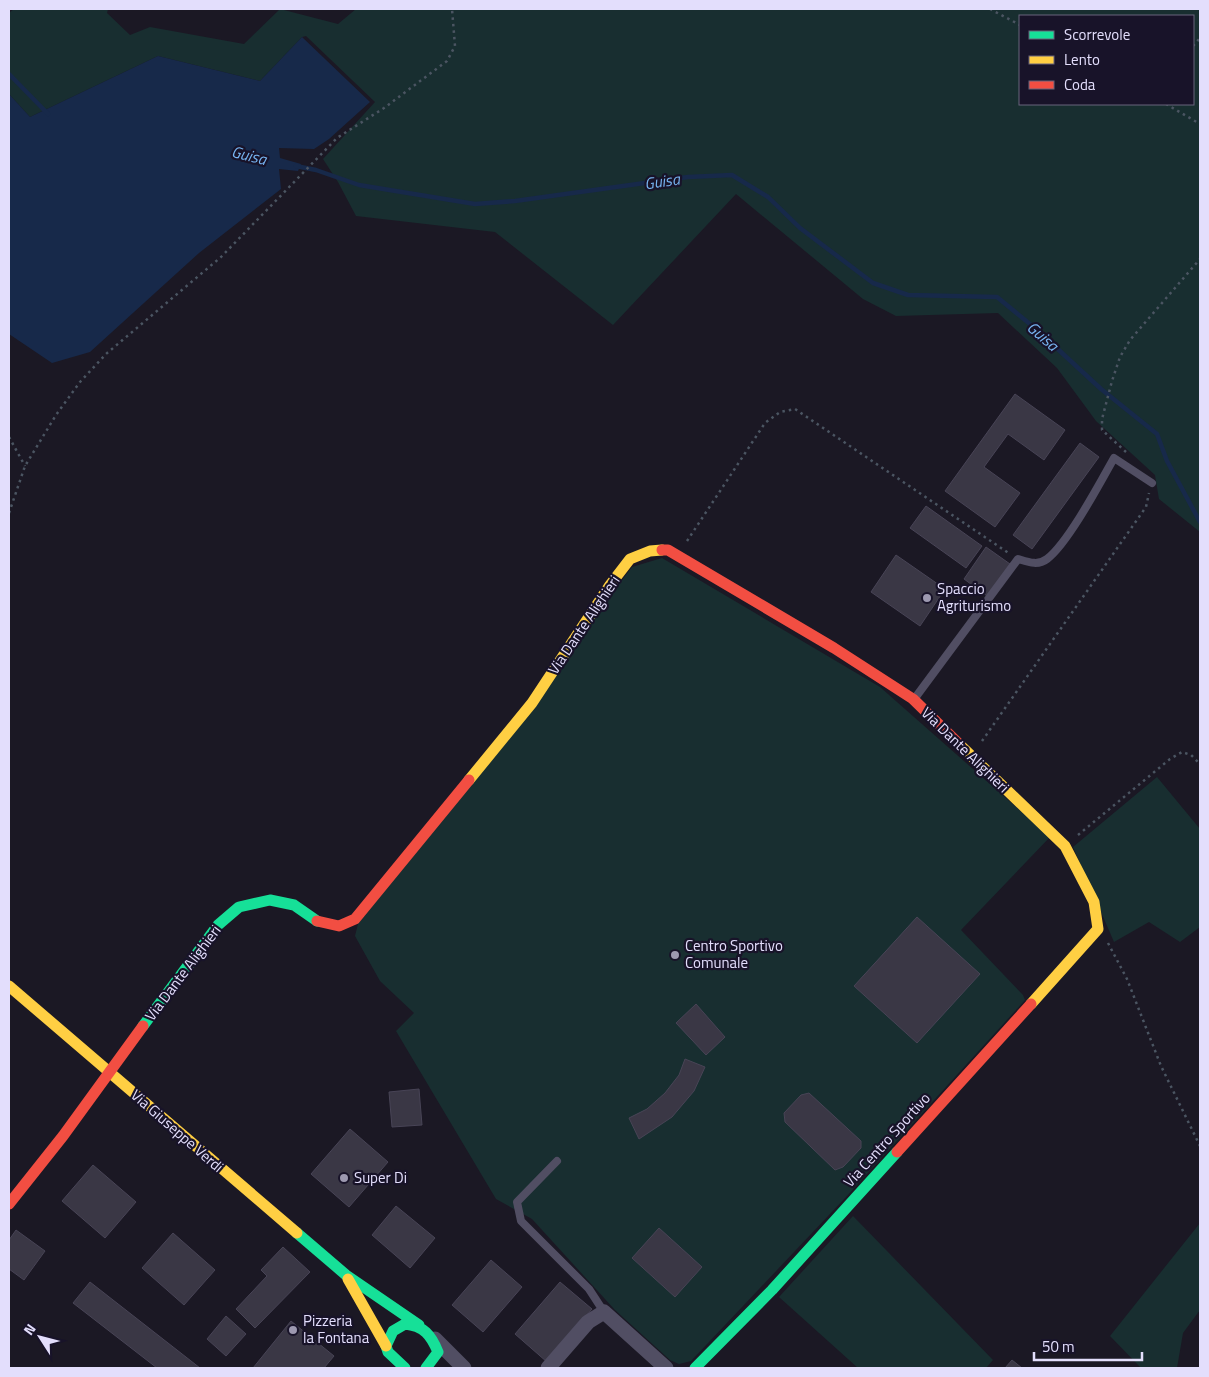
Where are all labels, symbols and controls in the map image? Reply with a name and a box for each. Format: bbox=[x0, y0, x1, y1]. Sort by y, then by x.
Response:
legend bbox=[1019, 15, 1194, 105]
text: Scorrevole bbox=[1064, 23, 1130, 46]
text: Lento bbox=[1064, 48, 1100, 71]
text: Coda bbox=[1064, 73, 1096, 96]
water label: Guisa bbox=[229, 139, 270, 171]
water label: Guisa bbox=[643, 167, 682, 195]
water label: Guisa bbox=[1022, 315, 1065, 357]
street label: Via Dante Alighieri bbox=[542, 571, 625, 679]
place label: Spaccio Agriturismo bbox=[937, 577, 1011, 617]
marker: Spaccio Agriturismo bbox=[921, 592, 933, 604]
street label: Via Dante Alighieri bbox=[916, 701, 1015, 798]
street label: Via Dante Alighieri bbox=[139, 920, 226, 1026]
place label: Centro Sportivo Comunale bbox=[685, 934, 783, 974]
marker: Centro Sportivo Comunale bbox=[669, 949, 681, 961]
street label: Via Giuseppe Verdi bbox=[126, 1084, 229, 1178]
street label: Via Centro Sportivo bbox=[838, 1087, 936, 1192]
place label: Super Di bbox=[354, 1166, 407, 1189]
marker: Super Di bbox=[338, 1172, 350, 1184]
place label: Pizzeria la Fontana bbox=[303, 1309, 370, 1349]
north arrow bbox=[15, 1312, 65, 1362]
text: N bbox=[18, 1319, 40, 1339]
marker: Pizzeria la Fontana bbox=[287, 1324, 299, 1336]
scale bar bbox=[1034, 1330, 1142, 1362]
text: 50 m bbox=[1042, 1335, 1075, 1358]

